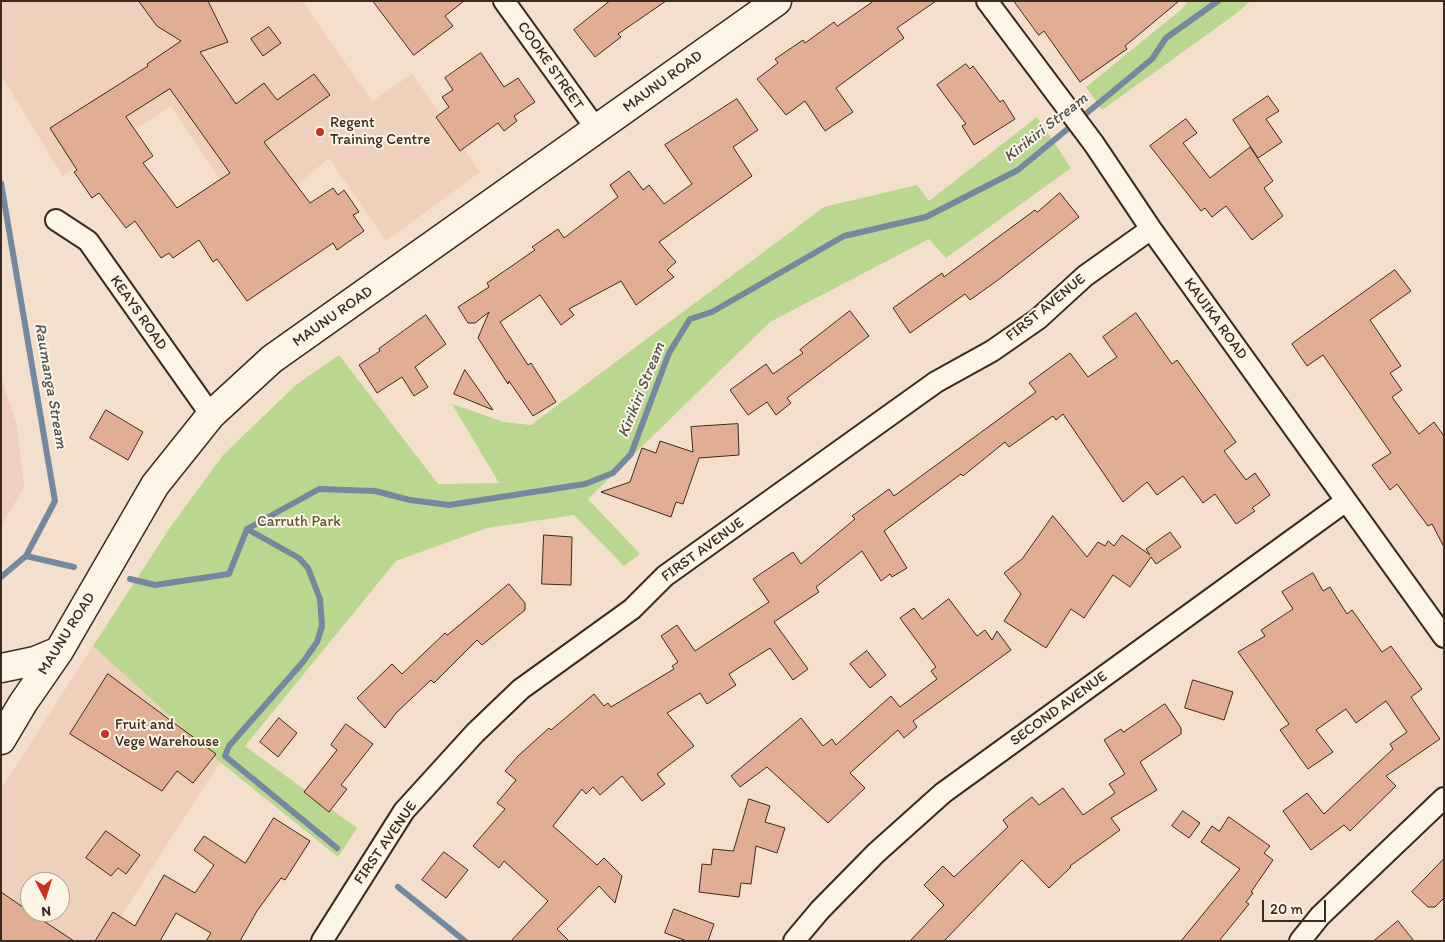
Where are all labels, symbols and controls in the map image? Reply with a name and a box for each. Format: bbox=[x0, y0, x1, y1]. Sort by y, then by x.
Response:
street label: COOKE STREET bbox=[513, 18, 587, 114]
street label: MAUNU ROAD bbox=[620, 47, 706, 117]
water label: Kirikiri Stream bbox=[1000, 89, 1092, 167]
place label: Regent Training Centre bbox=[330, 114, 430, 149]
marker: Regent Training Centre bbox=[314, 126, 326, 138]
street label: FIRST AVENUE bbox=[1002, 270, 1090, 346]
street label: KEAYS ROAD bbox=[106, 272, 170, 354]
street label: KAUIKA ROAD bbox=[1179, 275, 1251, 363]
street label: MAUNU ROAD bbox=[289, 283, 377, 351]
water label: Raumanga Stream bbox=[30, 322, 70, 450]
water label: Kirikiri Stream bbox=[614, 340, 670, 440]
park label: Carruth Park bbox=[257, 513, 341, 531]
street label: FIRST AVENUE bbox=[658, 514, 748, 586]
street label: MAUNU ROAD bbox=[35, 589, 99, 679]
street label: SECOND AVENUE bbox=[1007, 668, 1111, 750]
place label: Fruit and Vege Warehouse bbox=[115, 716, 219, 751]
marker: Fruit and Vege Warehouse bbox=[99, 728, 111, 740]
street label: FIRST AVENUE bbox=[351, 798, 421, 888]
north arrow bbox=[20, 872, 70, 922]
scale bar bbox=[1265, 890, 1329, 922]
text: 20 m bbox=[1270, 900, 1303, 918]
text: N bbox=[41, 903, 52, 920]

